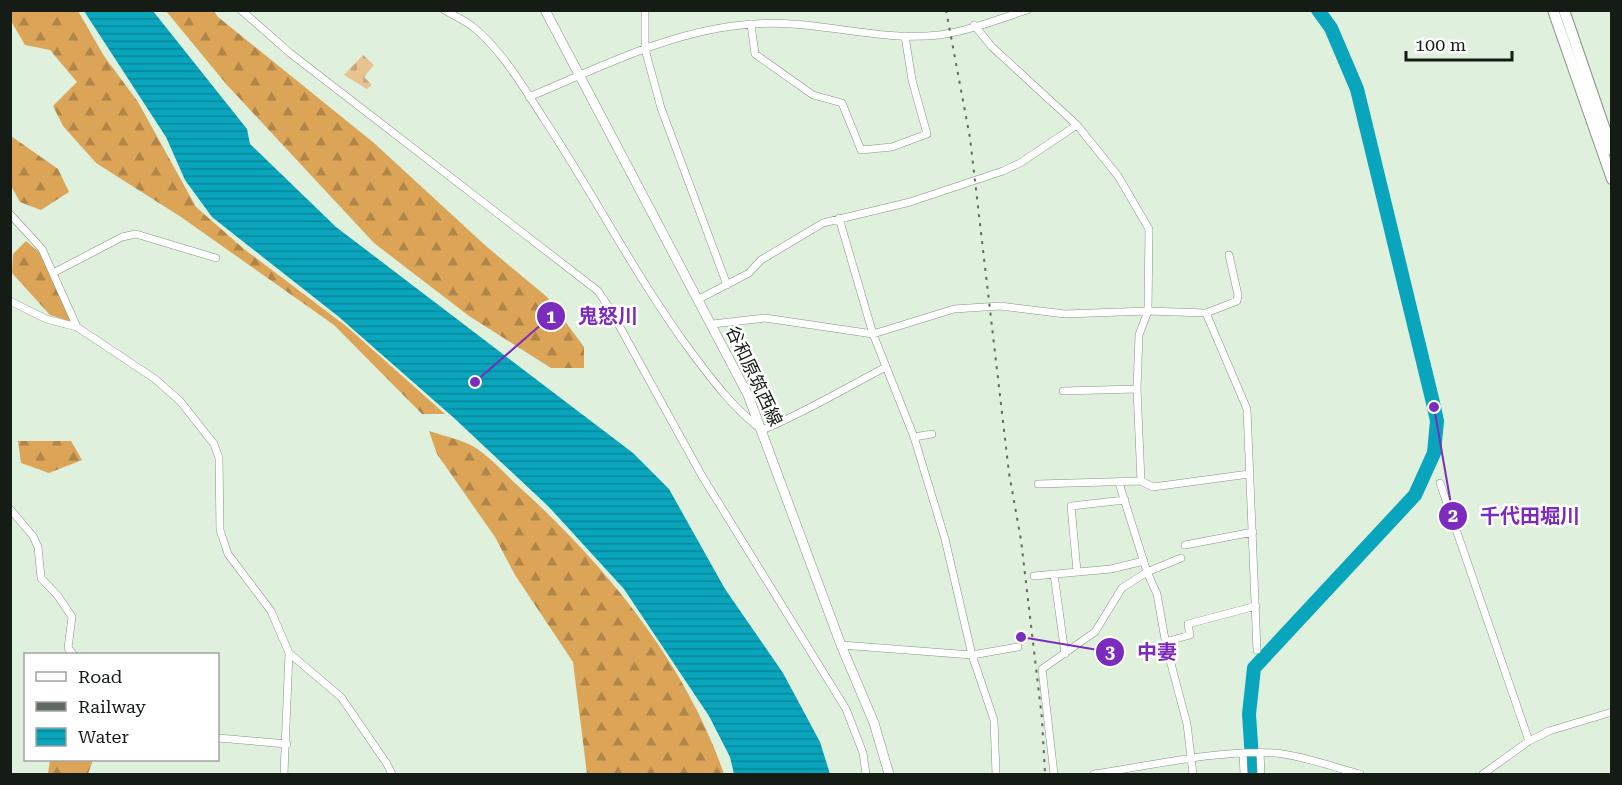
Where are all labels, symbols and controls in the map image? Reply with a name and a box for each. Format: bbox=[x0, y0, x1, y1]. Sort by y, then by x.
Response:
scale bar bbox=[1406, 24, 1512, 62]
text: 100 m bbox=[1415, 34, 1466, 55]
callout: 鬼怒川 bbox=[536, 297, 650, 335]
text: 鬼怒川 bbox=[578, 304, 638, 328]
text: 1 bbox=[546, 306, 556, 327]
street label: 谷和原筑西線 bbox=[722, 322, 787, 429]
callout: 千代田堀川 bbox=[1438, 497, 1592, 535]
text: 千代田堀川 bbox=[1480, 504, 1580, 528]
text: 2 bbox=[1448, 505, 1458, 526]
callout: 中妻 bbox=[1095, 633, 1189, 671]
text: 中妻 bbox=[1137, 640, 1177, 664]
text: 3 bbox=[1105, 641, 1115, 662]
legend bbox=[24, 653, 219, 761]
text: Road bbox=[78, 666, 123, 687]
text: Railway bbox=[78, 696, 146, 717]
text: Water bbox=[78, 726, 129, 747]

